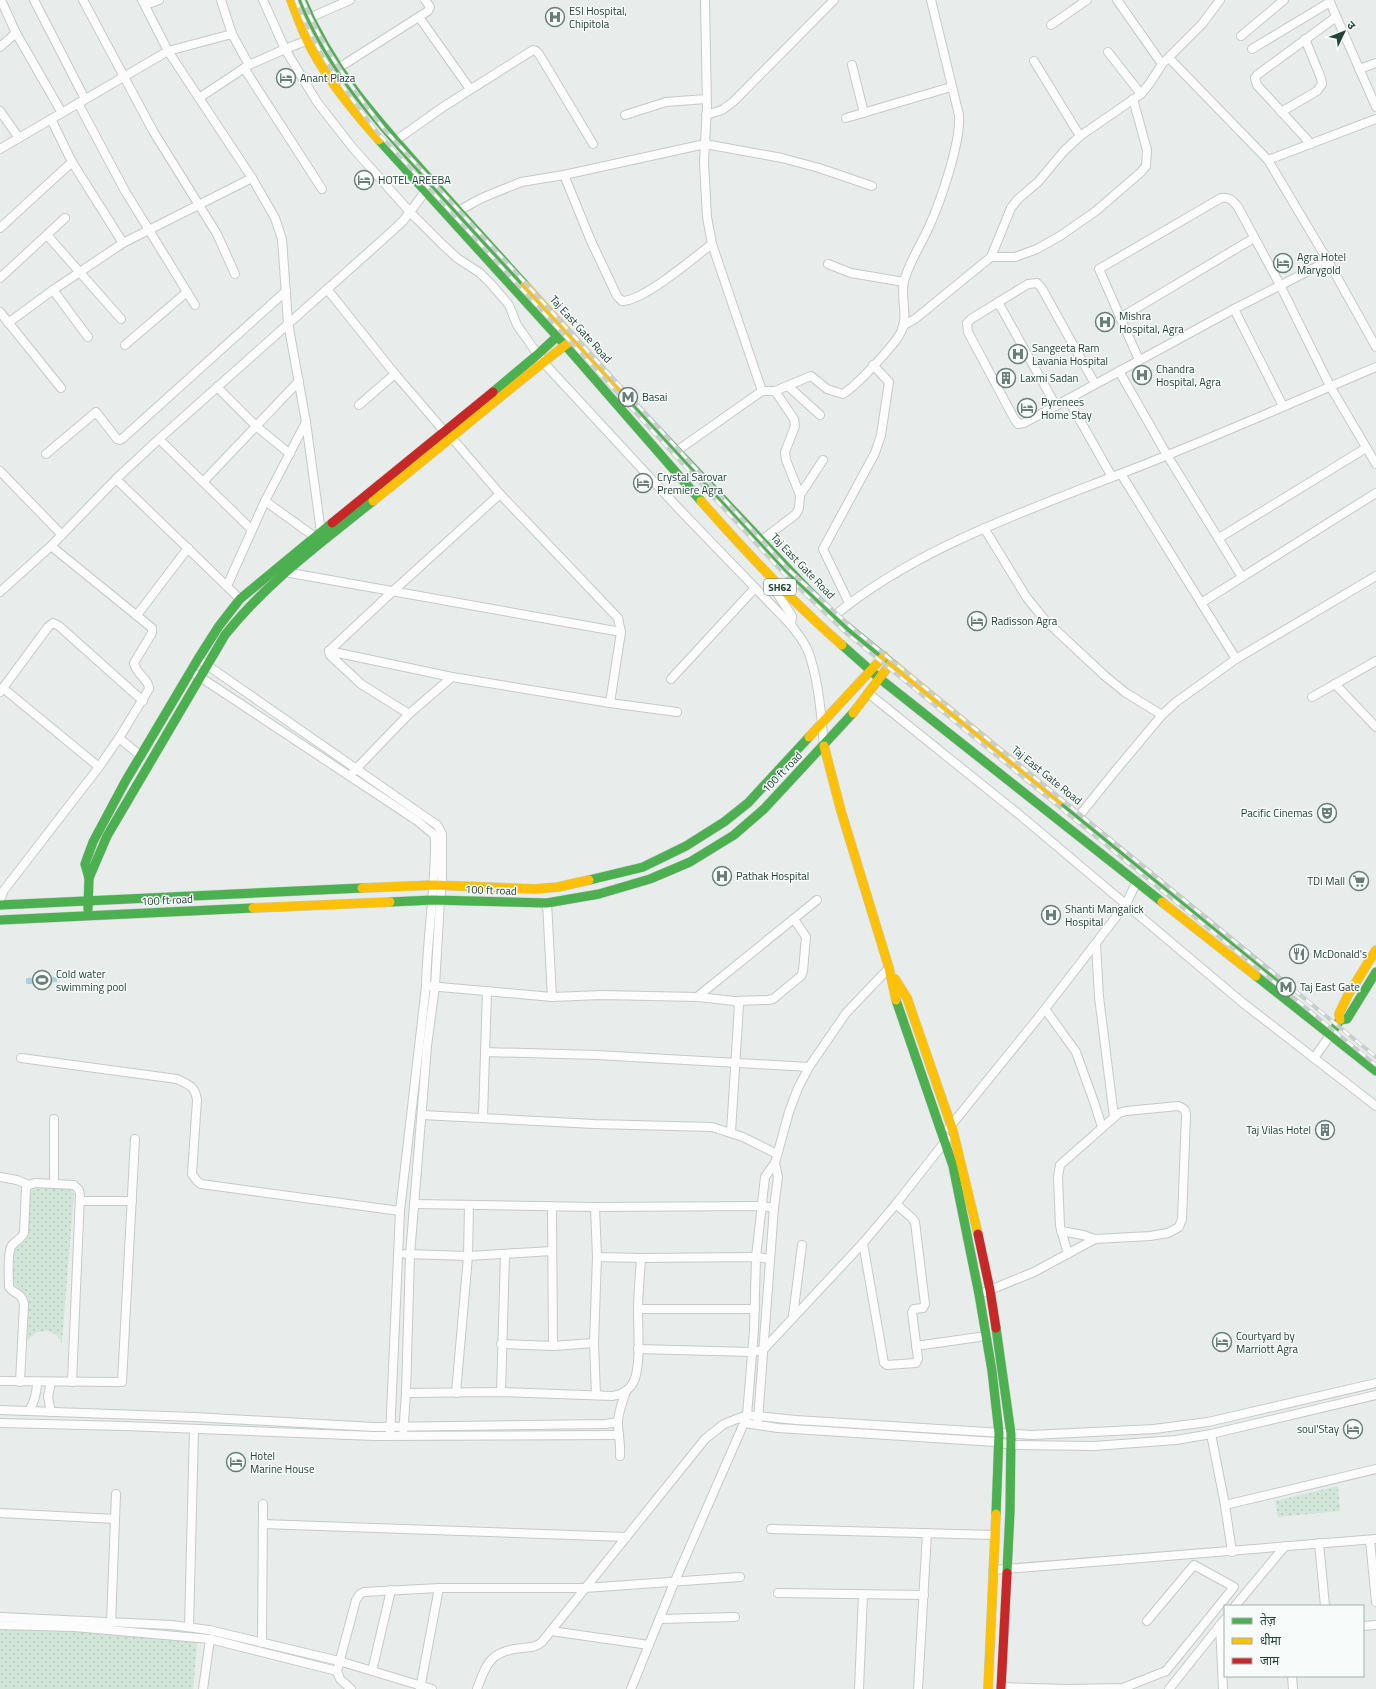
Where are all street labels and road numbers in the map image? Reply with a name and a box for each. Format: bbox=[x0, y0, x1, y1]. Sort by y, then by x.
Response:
street label: Taj East Gate Road bbox=[546, 292, 616, 366]
street label: Taj East Gate Road bbox=[767, 529, 839, 603]
road number: SH62 bbox=[764, 579, 796, 595]
street label: Taj East Gate Road bbox=[1009, 742, 1086, 808]
street label: 100 ft road bbox=[758, 748, 806, 796]
street label: 100 ft road bbox=[465, 881, 517, 899]
street label: 100 ft road bbox=[141, 891, 193, 909]

